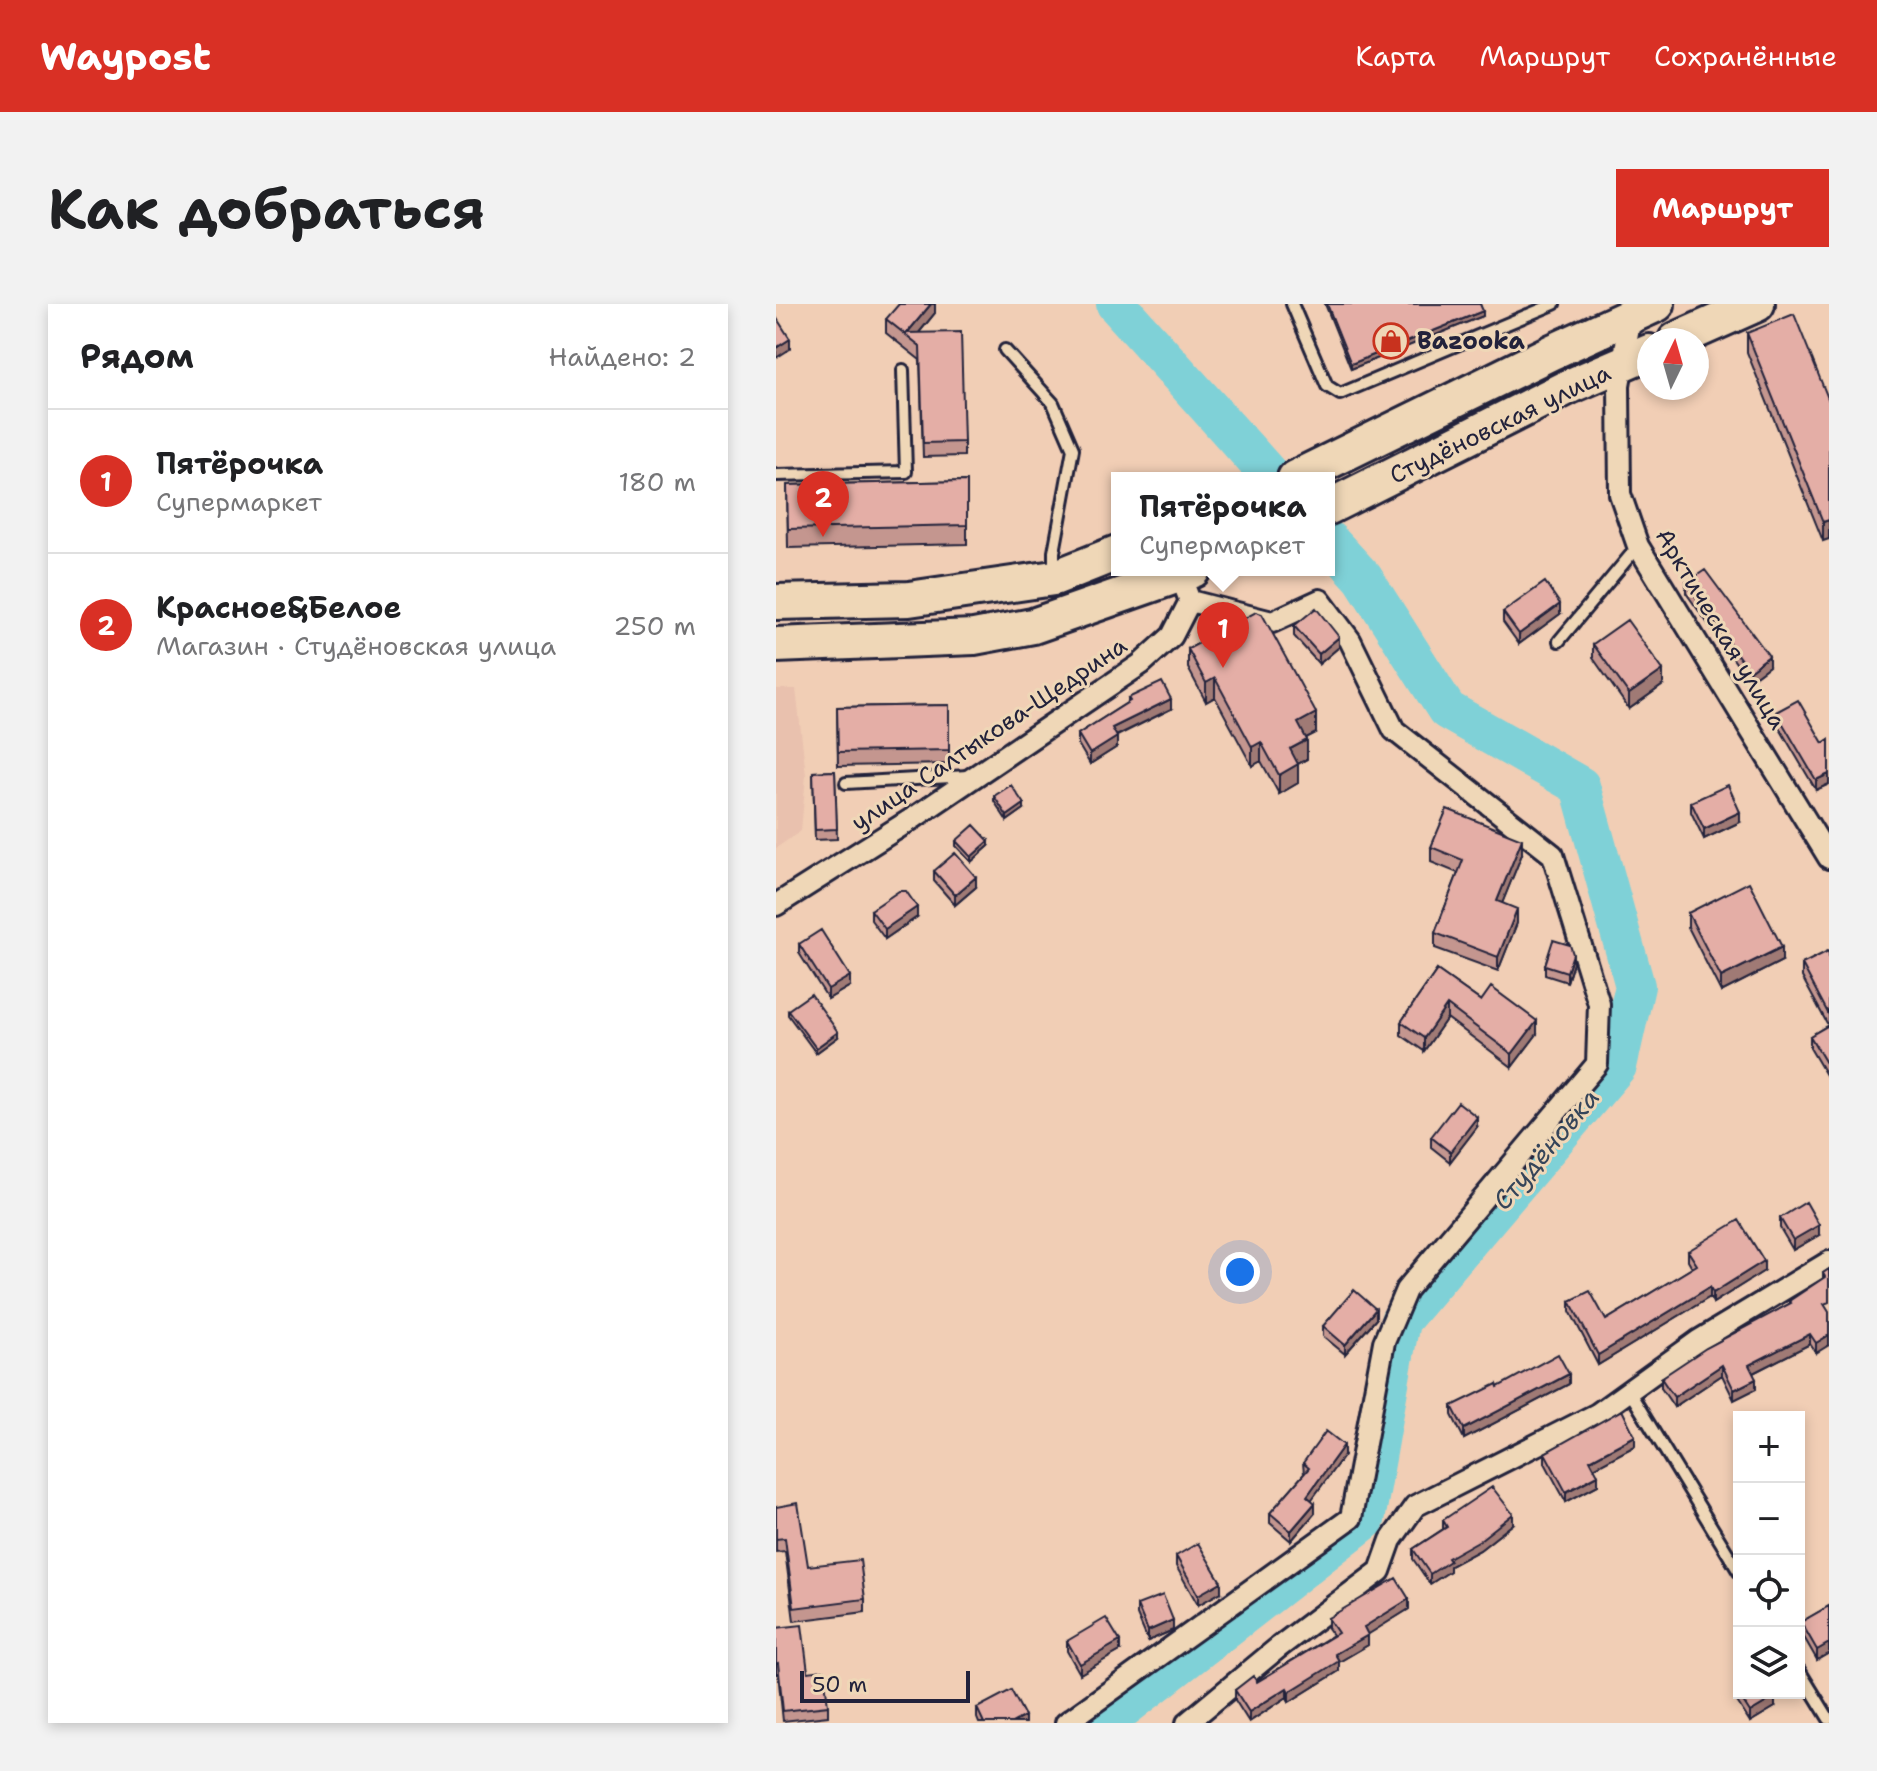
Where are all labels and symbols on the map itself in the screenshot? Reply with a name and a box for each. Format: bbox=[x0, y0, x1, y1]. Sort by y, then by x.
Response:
shop icon: Bazooka bbox=[1372, 322, 1410, 360]
place label: Bazooka bbox=[1417, 325, 1526, 357]
north arrow bbox=[1637, 328, 1709, 400]
street label: Студёновская улица bbox=[1384, 357, 1616, 491]
pin: 2 bbox=[797, 471, 849, 537]
street label: Арктическая улица bbox=[1648, 522, 1794, 736]
pin: 1 bbox=[1197, 602, 1249, 668]
street label: улица Салтыкова-Щедрина bbox=[845, 629, 1133, 838]
water label: Студёновка bbox=[1484, 1080, 1607, 1217]
your location bbox=[1220, 1252, 1260, 1292]
scale bar bbox=[800, 1667, 970, 1703]

